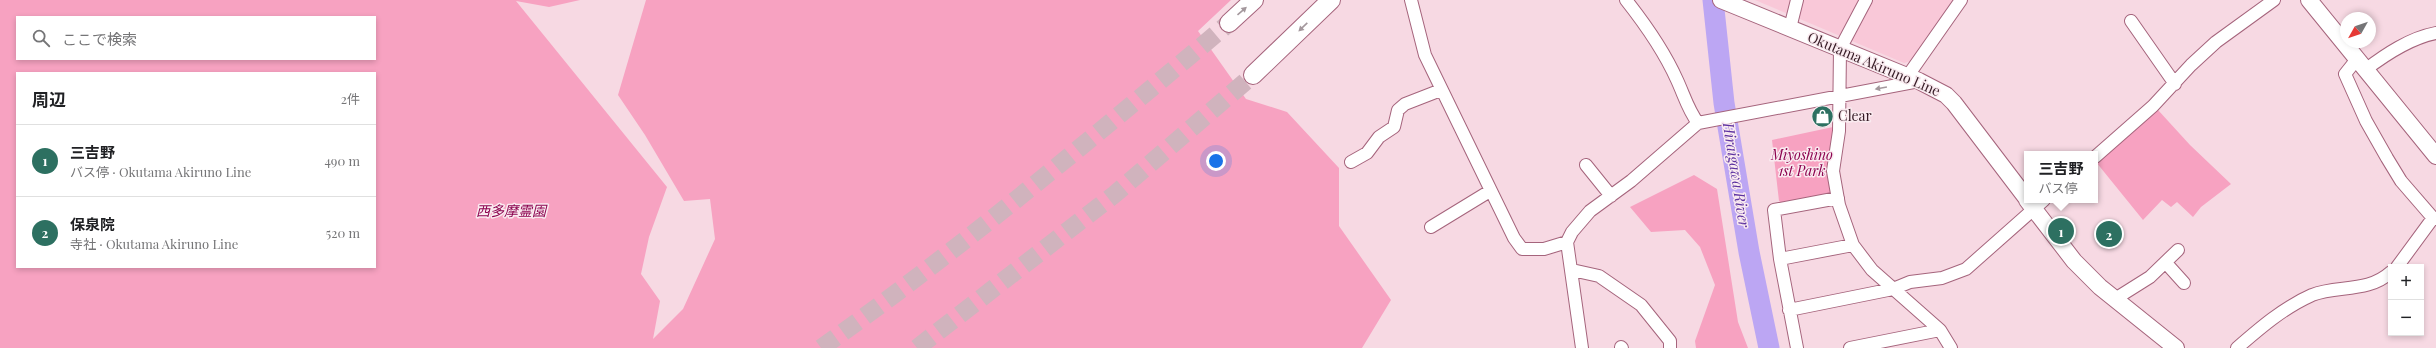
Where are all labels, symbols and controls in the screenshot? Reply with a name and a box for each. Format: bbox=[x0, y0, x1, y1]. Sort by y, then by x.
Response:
one-way arrow bbox=[1236, 7, 1247, 16]
north arrow bbox=[2340, 12, 2376, 48]
search box bbox=[16, 16, 376, 60]
one-way arrow bbox=[1298, 22, 1308, 32]
icon: search bbox=[30, 27, 52, 49]
street label: Okutama Akiruno Line bbox=[1805, 27, 1944, 100]
text: ここで検索 bbox=[62, 29, 137, 49]
one-way arrow bbox=[1875, 85, 1887, 91]
text: 周辺 bbox=[32, 88, 66, 110]
text: 2件 bbox=[341, 90, 360, 107]
shop icon: Clear bbox=[1810, 103, 1836, 129]
place label: Clear bbox=[1838, 106, 1873, 125]
water label: Hiraigawa River bbox=[1719, 120, 1755, 229]
text: 三吉野 bbox=[70, 142, 115, 162]
park label: Miyoshino 1st Park bbox=[1770, 145, 1833, 180]
your location bbox=[1206, 151, 1226, 171]
popup bbox=[2024, 151, 2098, 203]
text: 1 bbox=[43, 152, 47, 169]
text: 490 m bbox=[324, 152, 360, 169]
text: 三吉野 bbox=[2038, 158, 2084, 178]
text: バス停 · Okutama Akiruno Line bbox=[70, 163, 251, 180]
text: バス停 bbox=[2038, 179, 2078, 196]
park label: 西多摩霊園 bbox=[476, 201, 548, 220]
text: 保泉院 bbox=[70, 214, 115, 234]
pin: 1 bbox=[2048, 216, 2074, 246]
pin: 2 bbox=[2096, 219, 2122, 249]
text: 2 bbox=[42, 224, 48, 241]
text: 520 m bbox=[326, 224, 360, 241]
text: 寺社 · Okutama Akiruno Line bbox=[70, 235, 238, 252]
map controls bbox=[2388, 264, 2424, 336]
button: + bbox=[2388, 264, 2424, 300]
button: − bbox=[2388, 300, 2424, 336]

